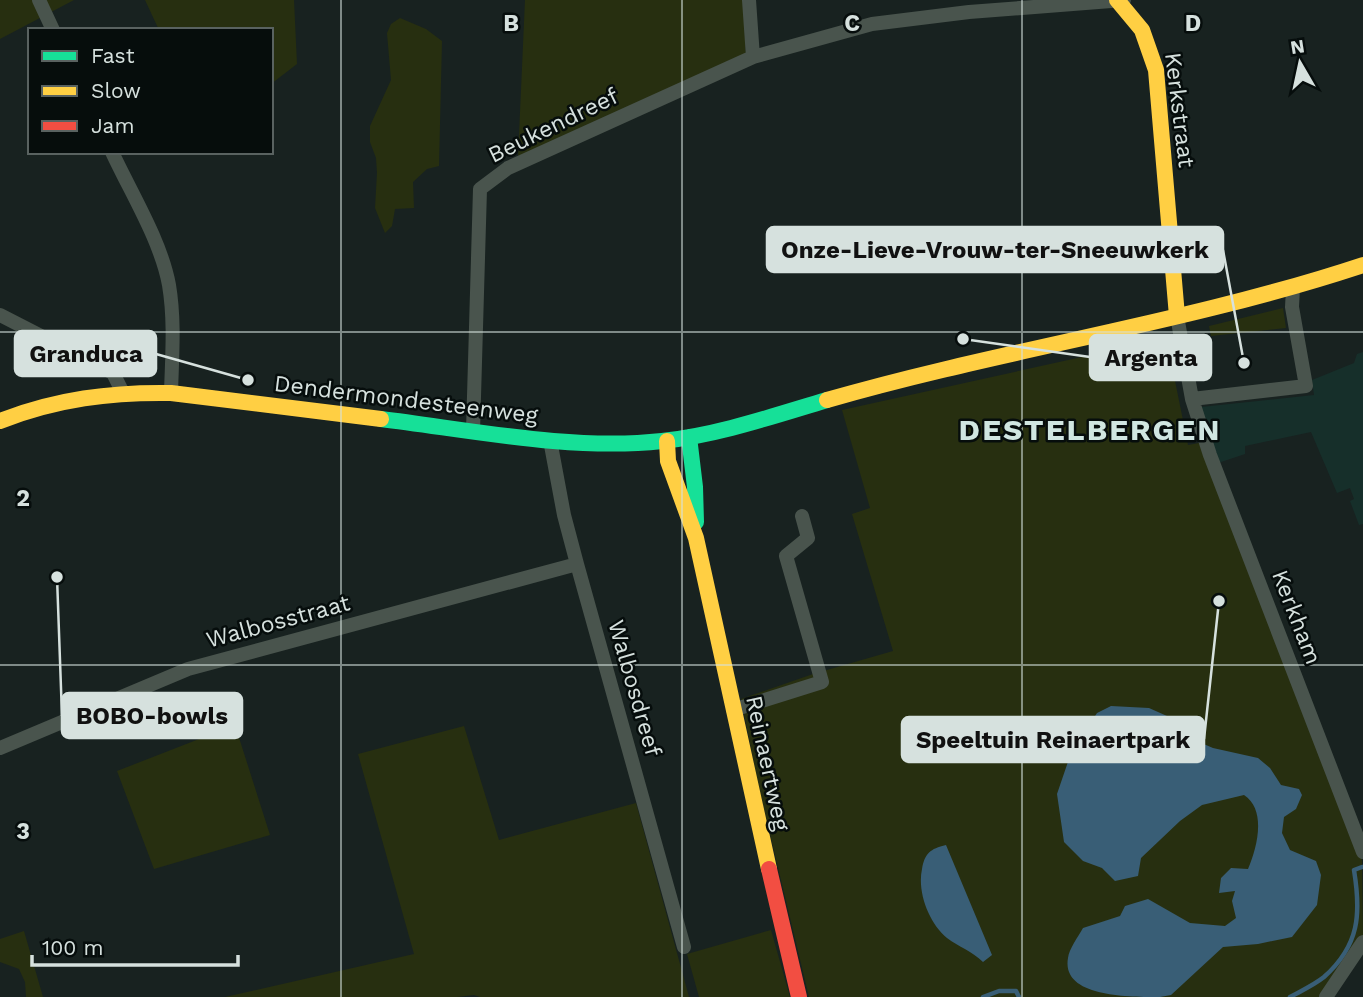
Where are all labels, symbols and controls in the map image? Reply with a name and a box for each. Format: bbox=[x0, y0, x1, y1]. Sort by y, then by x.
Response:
text: B bbox=[503, 10, 519, 37]
text: C bbox=[844, 10, 860, 37]
text: D bbox=[1185, 10, 1201, 37]
legend bbox=[28, 28, 273, 154]
north arrow bbox=[1265, 28, 1335, 98]
text: N bbox=[1289, 34, 1306, 59]
text: Fast bbox=[91, 43, 135, 68]
street label: Kerkstraat bbox=[1159, 51, 1200, 169]
text: Slow bbox=[91, 78, 141, 103]
street label: Beukendreef bbox=[484, 82, 623, 169]
text: Jam bbox=[91, 113, 134, 138]
callout: Onze-Lieve-Vrouw-ter-Sneeuwkerk bbox=[767, 227, 1223, 272]
text: Onze-Lieve-Vrouw-ter-Sneeuwkerk bbox=[781, 236, 1209, 264]
callout: Granduca bbox=[15, 331, 156, 376]
callout: Argenta bbox=[1090, 335, 1211, 380]
text: Granduca bbox=[29, 340, 143, 368]
text: Argenta bbox=[1104, 344, 1198, 372]
street label: Dendermondesteenweg bbox=[273, 370, 540, 429]
district label: DESTELBERGEN bbox=[959, 412, 1221, 447]
text: 2 bbox=[16, 485, 30, 512]
street label: Kerkham bbox=[1266, 566, 1327, 668]
street label: Walbosstraat bbox=[203, 589, 353, 654]
street label: Walbosdreef bbox=[602, 617, 667, 759]
callout: BOBO-bowls bbox=[62, 693, 242, 738]
street label: Reinaertweg bbox=[740, 693, 795, 834]
text: BOBO-bowls bbox=[76, 702, 228, 730]
callout: Speeltuin Reinaertpark bbox=[902, 717, 1204, 762]
text: Speeltuin Reinaertpark bbox=[916, 726, 1190, 754]
text: 3 bbox=[16, 818, 30, 845]
scale bar bbox=[32, 923, 238, 967]
text: 100 m bbox=[42, 935, 104, 960]

